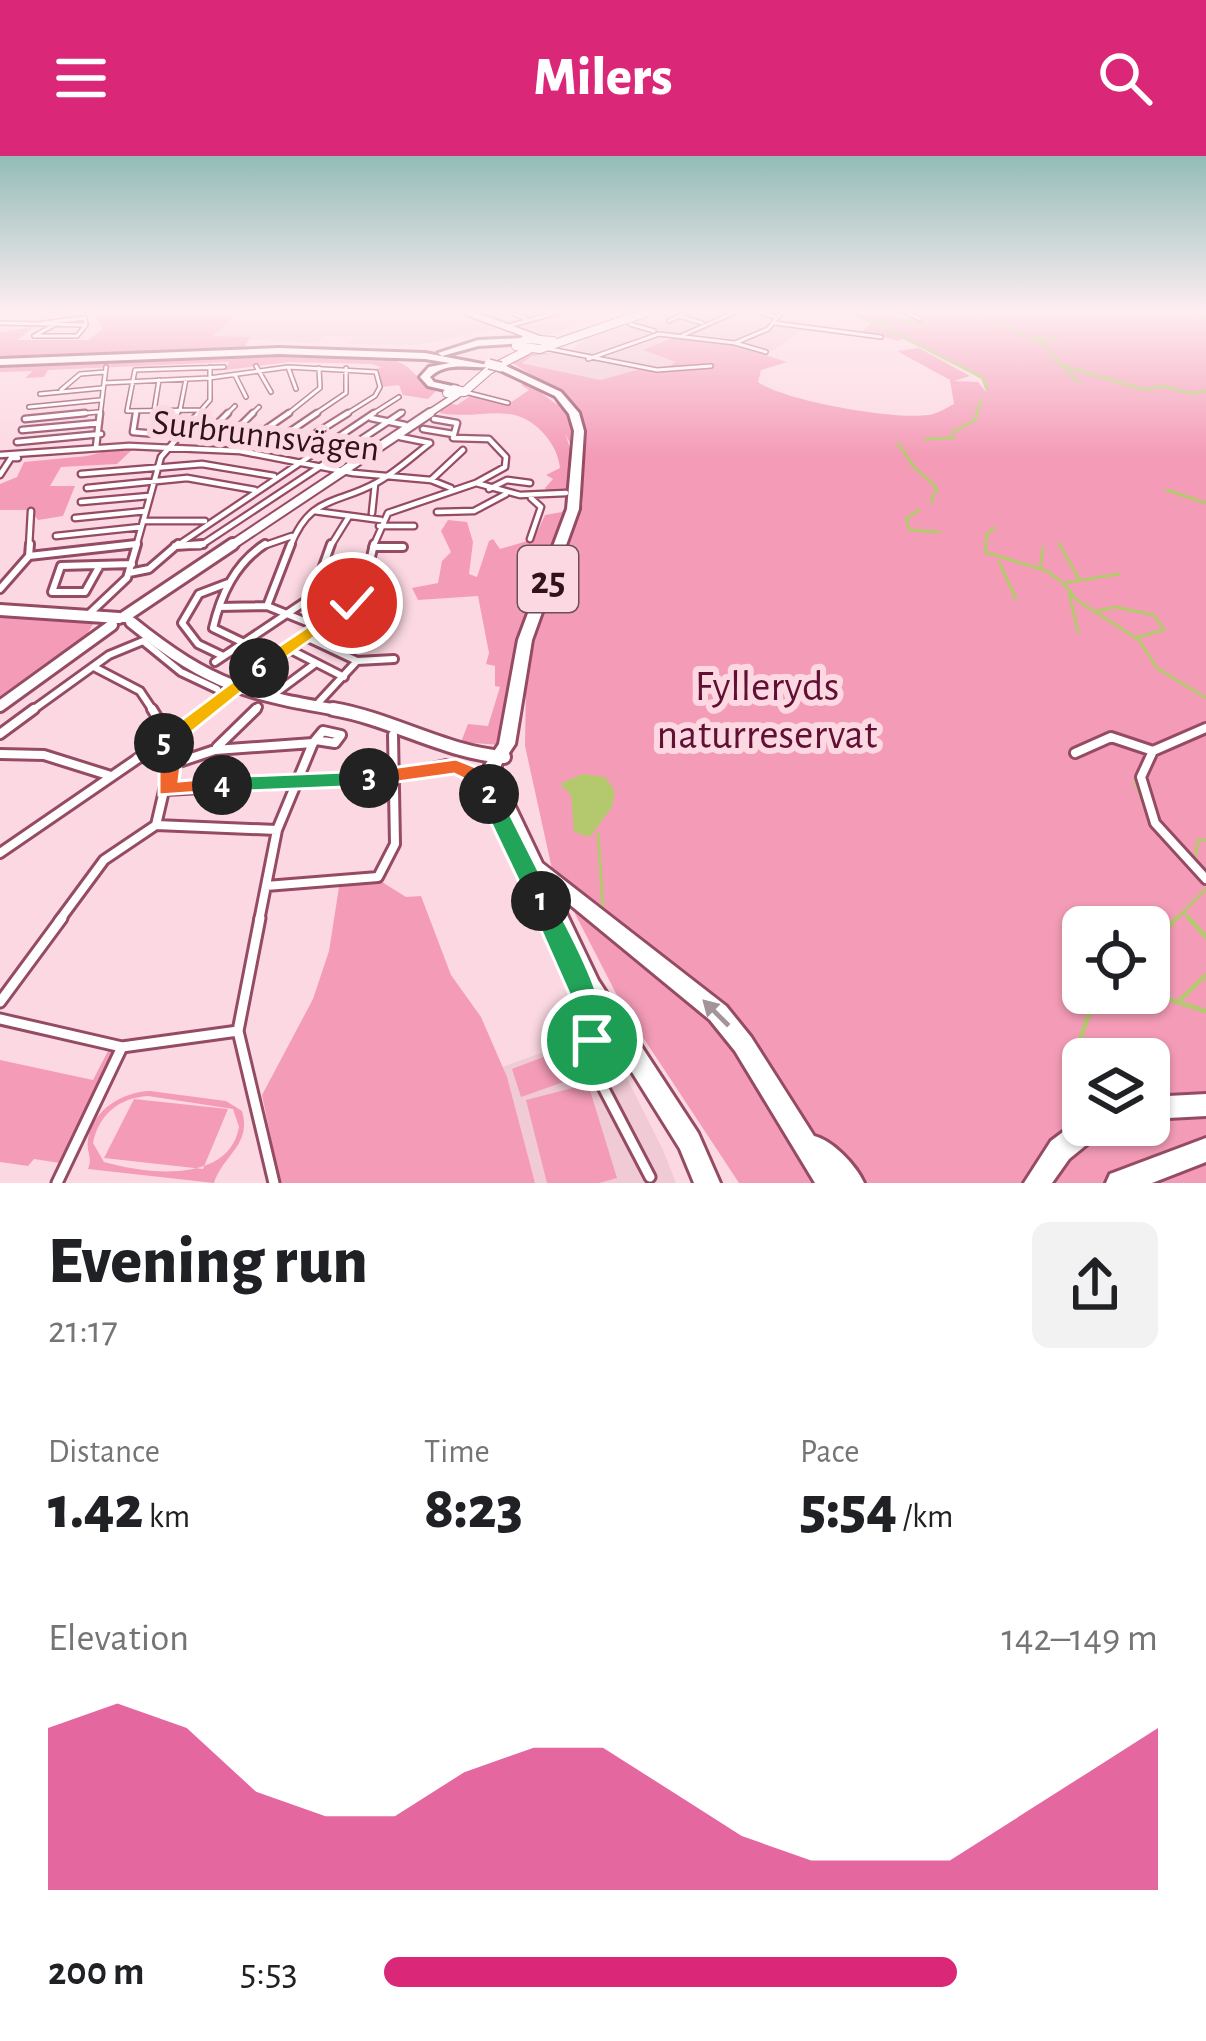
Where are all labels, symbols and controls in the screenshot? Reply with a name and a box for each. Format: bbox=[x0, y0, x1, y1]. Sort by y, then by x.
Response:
icon: menu bbox=[48, 45, 114, 111]
icon: search bbox=[1092, 45, 1158, 111]
text: Milers bbox=[534, 51, 672, 105]
street label: Surbrunnsvägen bbox=[150, 404, 381, 468]
road number: 25 bbox=[518, 546, 578, 612]
pin bbox=[301, 552, 403, 654]
icon: check bbox=[319, 570, 385, 636]
pin: 6 bbox=[229, 638, 289, 698]
text: 6 bbox=[251, 651, 267, 684]
park label: Fylleryds naturreservat bbox=[657, 666, 877, 756]
pin: 5 bbox=[134, 713, 194, 773]
text: 5 bbox=[157, 726, 171, 759]
pin: 3 bbox=[339, 748, 399, 808]
pin: 4 bbox=[192, 755, 252, 815]
text: 3 bbox=[362, 761, 376, 794]
pin: 2 bbox=[459, 764, 519, 824]
text: 4 bbox=[214, 768, 230, 801]
text: 2 bbox=[481, 777, 497, 810]
pin: 1 bbox=[511, 871, 571, 931]
text: 1 bbox=[535, 884, 547, 917]
map controls bbox=[1062, 906, 1170, 1146]
button: locate bbox=[1062, 906, 1170, 1014]
pin bbox=[541, 989, 643, 1091]
one-way arrow bbox=[702, 999, 730, 1027]
icon: arrive bbox=[559, 1007, 625, 1073]
button: layers bbox=[1062, 1038, 1170, 1146]
button: share bbox=[1032, 1222, 1158, 1348]
text: Evening run bbox=[48, 1229, 368, 1295]
text: 21:17 bbox=[48, 1311, 118, 1350]
text: Distance bbox=[48, 1436, 160, 1469]
text: Time bbox=[424, 1436, 490, 1469]
text: Pace bbox=[800, 1436, 859, 1469]
text: 1.42 bbox=[48, 1479, 143, 1539]
text: 8:23 bbox=[424, 1479, 523, 1539]
text: 5:54 bbox=[800, 1479, 897, 1539]
text: km bbox=[143, 1501, 190, 1534]
text: /km bbox=[897, 1501, 953, 1534]
text: Elevation bbox=[48, 1619, 189, 1658]
text: 142–149 m bbox=[1001, 1619, 1158, 1658]
text: 200 m bbox=[48, 1953, 144, 1992]
text: 5:53 bbox=[240, 1953, 298, 1992]

